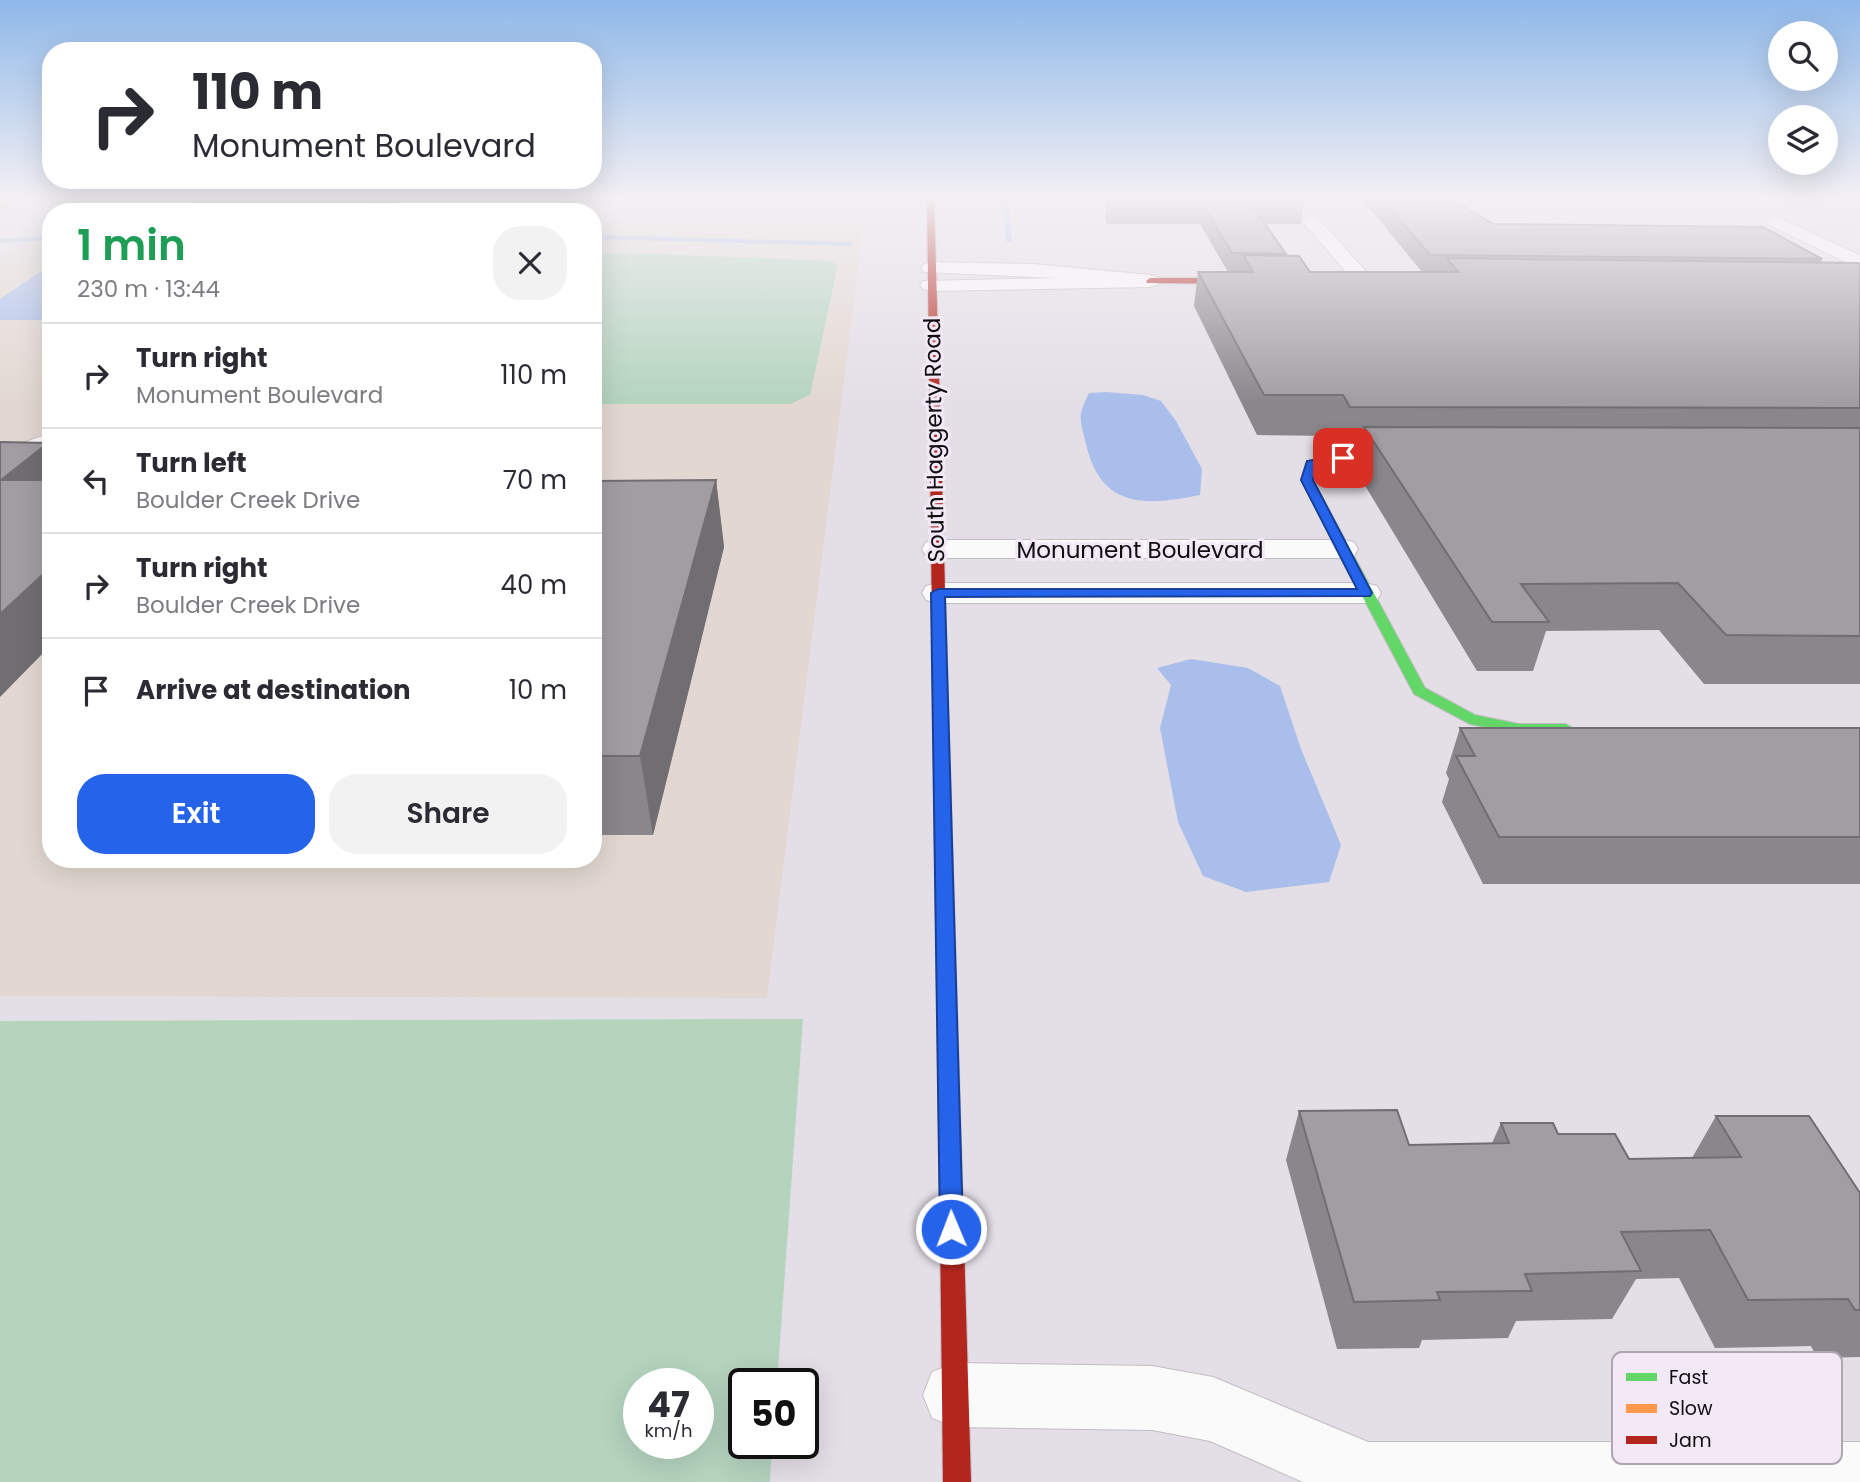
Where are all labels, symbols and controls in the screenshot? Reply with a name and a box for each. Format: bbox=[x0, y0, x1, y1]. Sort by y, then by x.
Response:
map controls bbox=[1768, 21, 1838, 175]
button: search bbox=[1768, 21, 1838, 91]
text: 110 m bbox=[192, 58, 323, 126]
icon: right bbox=[77, 70, 168, 161]
button: layers bbox=[1768, 105, 1838, 175]
text: Monument Boulevard bbox=[192, 123, 536, 168]
text: 1 min bbox=[77, 216, 186, 275]
button: close bbox=[493, 226, 567, 300]
text: 230 m · 13:44 bbox=[77, 273, 220, 305]
street label: South Haggerty Road bbox=[916, 317, 952, 563]
text: Turn right bbox=[136, 340, 268, 376]
icon: right bbox=[77, 357, 115, 395]
text: 110 m bbox=[500, 357, 567, 393]
text: Monument Boulevard bbox=[136, 379, 383, 411]
pin bbox=[1313, 428, 1373, 488]
icon: arrive bbox=[1324, 439, 1362, 477]
text: Turn left bbox=[136, 445, 247, 481]
icon: left bbox=[77, 462, 115, 500]
text: 70 m bbox=[503, 462, 567, 498]
text: Boulder Creek Drive bbox=[136, 484, 360, 516]
street label: Monument Boulevard bbox=[1016, 534, 1264, 566]
text: Turn right bbox=[136, 550, 268, 586]
icon: right bbox=[77, 567, 115, 605]
text: 40 m bbox=[501, 567, 567, 603]
text: Boulder Creek Drive bbox=[136, 589, 360, 621]
icon: arrive bbox=[77, 672, 115, 710]
text: Arrive at destination bbox=[136, 672, 411, 708]
text: 10 m bbox=[509, 672, 567, 708]
button: Exit bbox=[77, 774, 315, 854]
button: Share bbox=[329, 774, 567, 854]
position arrow bbox=[914, 1192, 988, 1266]
legend bbox=[1612, 1352, 1842, 1464]
text: Fast bbox=[1669, 1364, 1708, 1391]
speed limit sign: 50 bbox=[728, 1368, 819, 1459]
text: 47 bbox=[647, 1380, 690, 1429]
text: Slow bbox=[1669, 1395, 1713, 1422]
text: km/h bbox=[645, 1418, 692, 1443]
text: Jam bbox=[1669, 1427, 1711, 1454]

